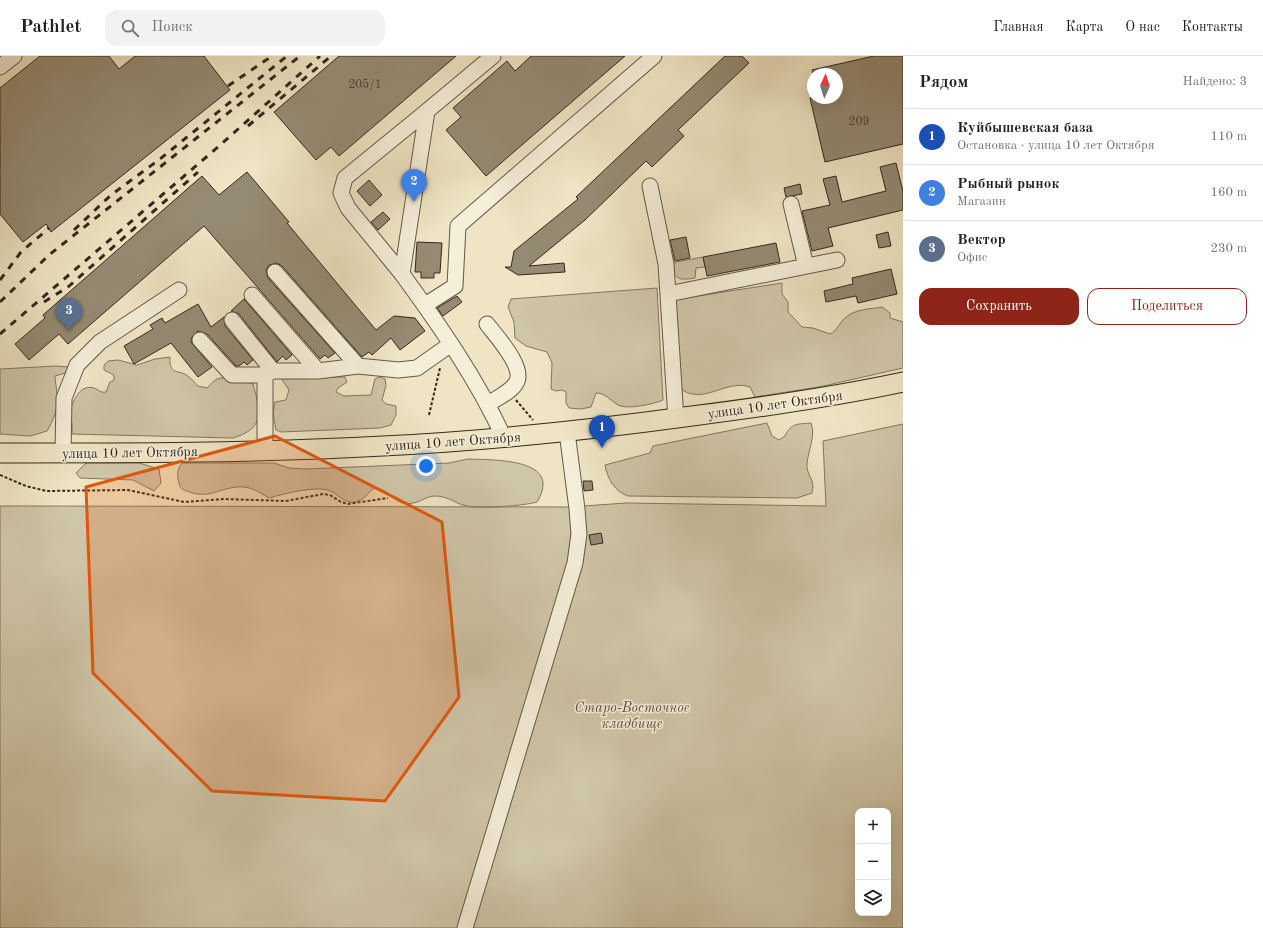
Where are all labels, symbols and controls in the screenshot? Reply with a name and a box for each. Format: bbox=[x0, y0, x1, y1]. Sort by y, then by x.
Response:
search box bbox=[105, 10, 385, 46]
icon: search bbox=[119, 17, 141, 39]
text: Pathlet bbox=[20, 18, 81, 37]
text: Поиск bbox=[151, 20, 193, 35]
text: Главная bbox=[993, 20, 1043, 34]
text: Карта bbox=[1065, 20, 1103, 34]
text: О нас bbox=[1125, 20, 1160, 34]
text: Контакты bbox=[1182, 20, 1243, 34]
north arrow bbox=[807, 68, 843, 104]
text: Рядом bbox=[919, 74, 968, 91]
text: Найдено: 3 bbox=[1183, 75, 1247, 88]
house number: 205/1 bbox=[348, 78, 382, 91]
house number: 209 bbox=[849, 116, 869, 128]
text: Куйбышевская база bbox=[957, 121, 1093, 136]
text: 1 bbox=[928, 130, 936, 143]
text: 110 m bbox=[1210, 130, 1247, 143]
text: Остановка · улица 10 лет Октября bbox=[957, 139, 1154, 152]
pin: 2 bbox=[401, 169, 427, 202]
text: Рыбный рынок bbox=[957, 177, 1059, 192]
text: 2 bbox=[928, 186, 936, 199]
text: 160 m bbox=[1210, 186, 1247, 199]
text: Магазин bbox=[957, 195, 1006, 208]
text: Вектор bbox=[957, 233, 1006, 248]
text: 3 bbox=[928, 242, 936, 255]
text: 230 m bbox=[1210, 242, 1247, 255]
text: Офис bbox=[957, 251, 987, 264]
button: Сохранить bbox=[919, 288, 1079, 325]
button: Поделиться bbox=[1087, 288, 1247, 325]
pin: 3 bbox=[56, 298, 82, 331]
street label: улица 10 лет Октября bbox=[707, 389, 844, 421]
pin: 1 bbox=[589, 415, 615, 448]
street label: улица 10 лет Октября bbox=[385, 430, 521, 454]
street label: улица 10 лет Октября bbox=[62, 445, 198, 461]
your location bbox=[416, 456, 436, 476]
park label: Старо-Восточное кладбище bbox=[574, 701, 690, 732]
map controls bbox=[855, 808, 891, 916]
button: + bbox=[855, 808, 891, 844]
button: − bbox=[855, 844, 891, 880]
button: layers bbox=[855, 880, 891, 916]

